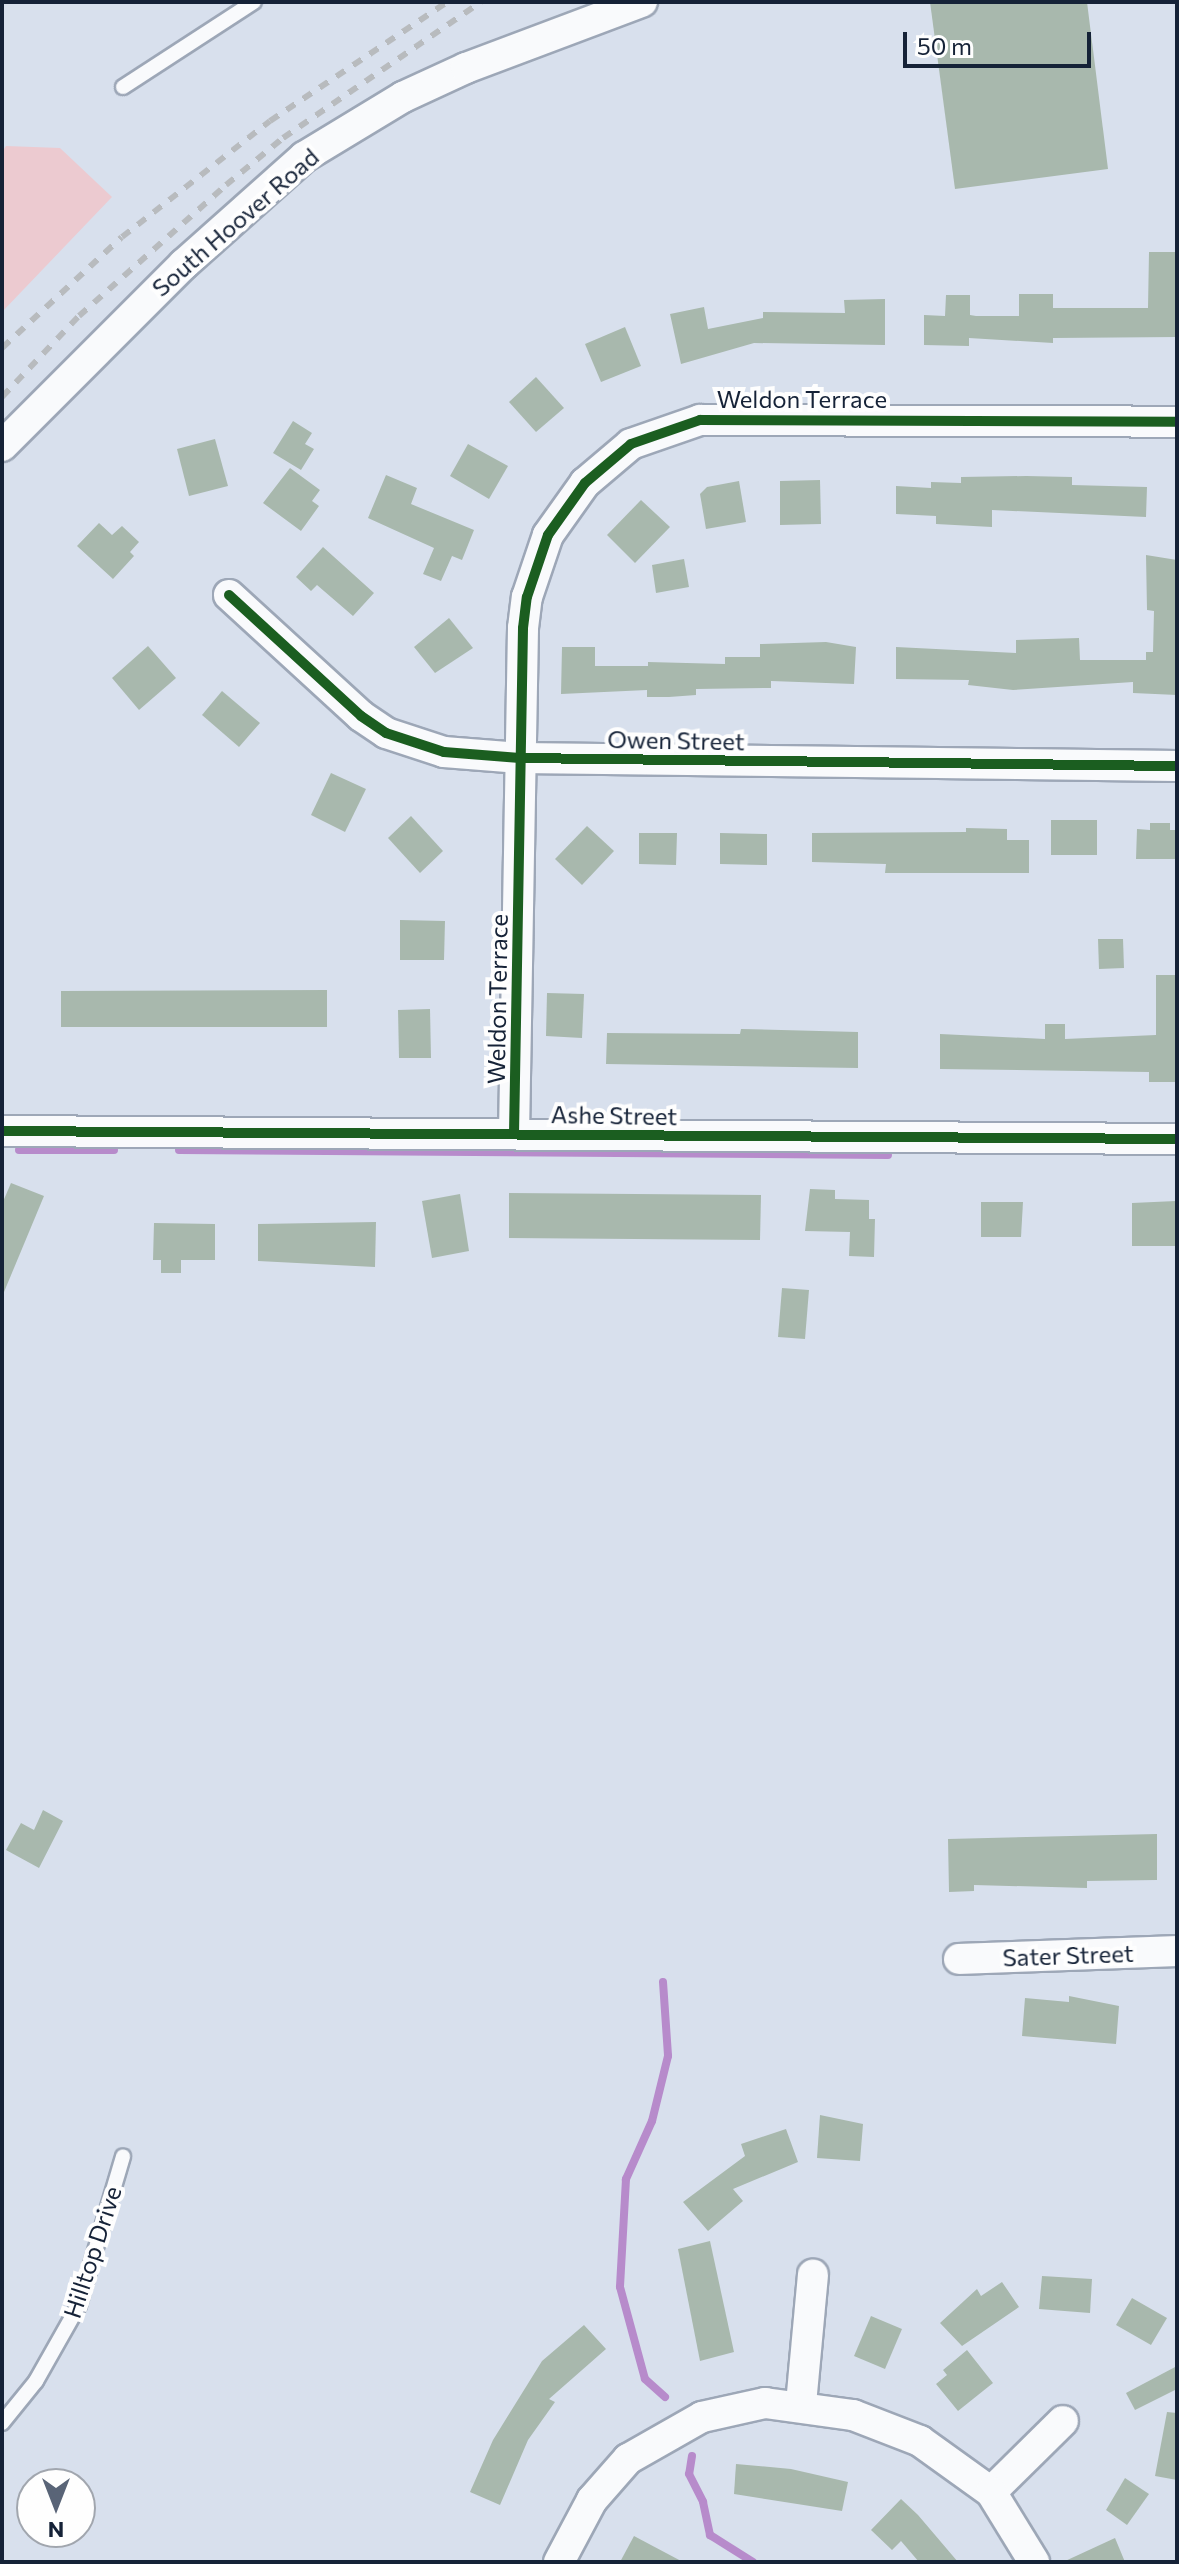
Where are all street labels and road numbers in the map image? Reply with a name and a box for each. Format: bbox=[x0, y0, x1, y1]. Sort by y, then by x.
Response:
street label: South Hoover Road bbox=[146, 142, 324, 302]
street label: Weldon Terrace bbox=[717, 385, 887, 413]
street label: Owen Street bbox=[607, 724, 745, 756]
street label: Weldon Terrace bbox=[481, 914, 513, 1084]
street label: Ashe Street bbox=[551, 1099, 677, 1131]
street label: Sater Street bbox=[1002, 1938, 1134, 1972]
street label: Hilltop Drive bbox=[57, 2182, 127, 2322]

